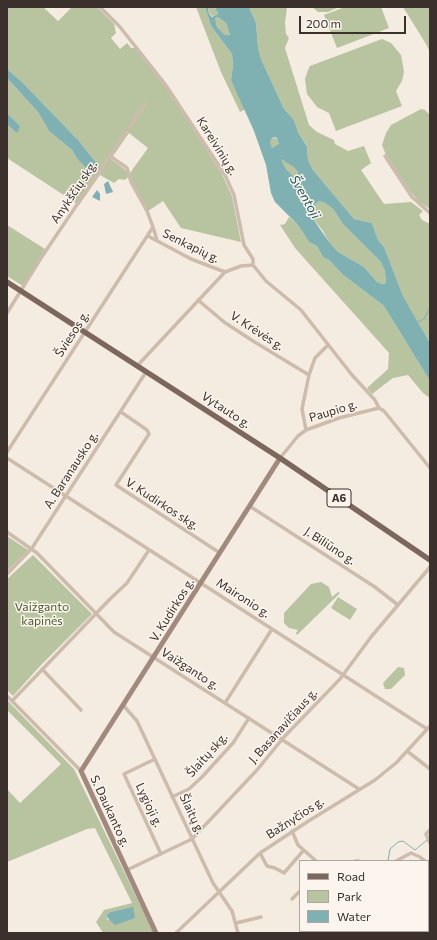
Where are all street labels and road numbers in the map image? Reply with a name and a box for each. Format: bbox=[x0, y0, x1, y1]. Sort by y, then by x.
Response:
street label: Kareivinių g. bbox=[193, 114, 241, 178]
street label: Anykščių skg. bbox=[48, 158, 100, 226]
street label: Senkapių g. bbox=[160, 226, 222, 266]
street label: Šviesos g. bbox=[52, 308, 92, 360]
street label: V. Krėvės g. bbox=[228, 308, 286, 354]
street label: Vytauto g. bbox=[199, 389, 253, 431]
street label: Paupio g. bbox=[307, 397, 359, 425]
street label: A. Baranausko g. bbox=[41, 429, 101, 511]
street label: V. Kudirkos skg. bbox=[123, 475, 201, 533]
road number: A6 bbox=[327, 489, 351, 507]
street label: J. Biliūno g. bbox=[302, 524, 358, 568]
street label: V. Kudirkos g. bbox=[147, 575, 197, 645]
street label: Maironio g. bbox=[213, 575, 273, 621]
street label: Vaižganto g. bbox=[158, 645, 222, 693]
street label: J. Basanavičiaus g. bbox=[246, 686, 320, 766]
street label: Šlaitų skg. bbox=[183, 730, 231, 780]
street label: S. Daukanto g. bbox=[87, 773, 133, 849]
street label: Lygioji g. bbox=[133, 781, 165, 829]
street label: Šlaitų g. bbox=[176, 792, 208, 836]
street label: Bažnyčios g. bbox=[263, 794, 327, 842]

